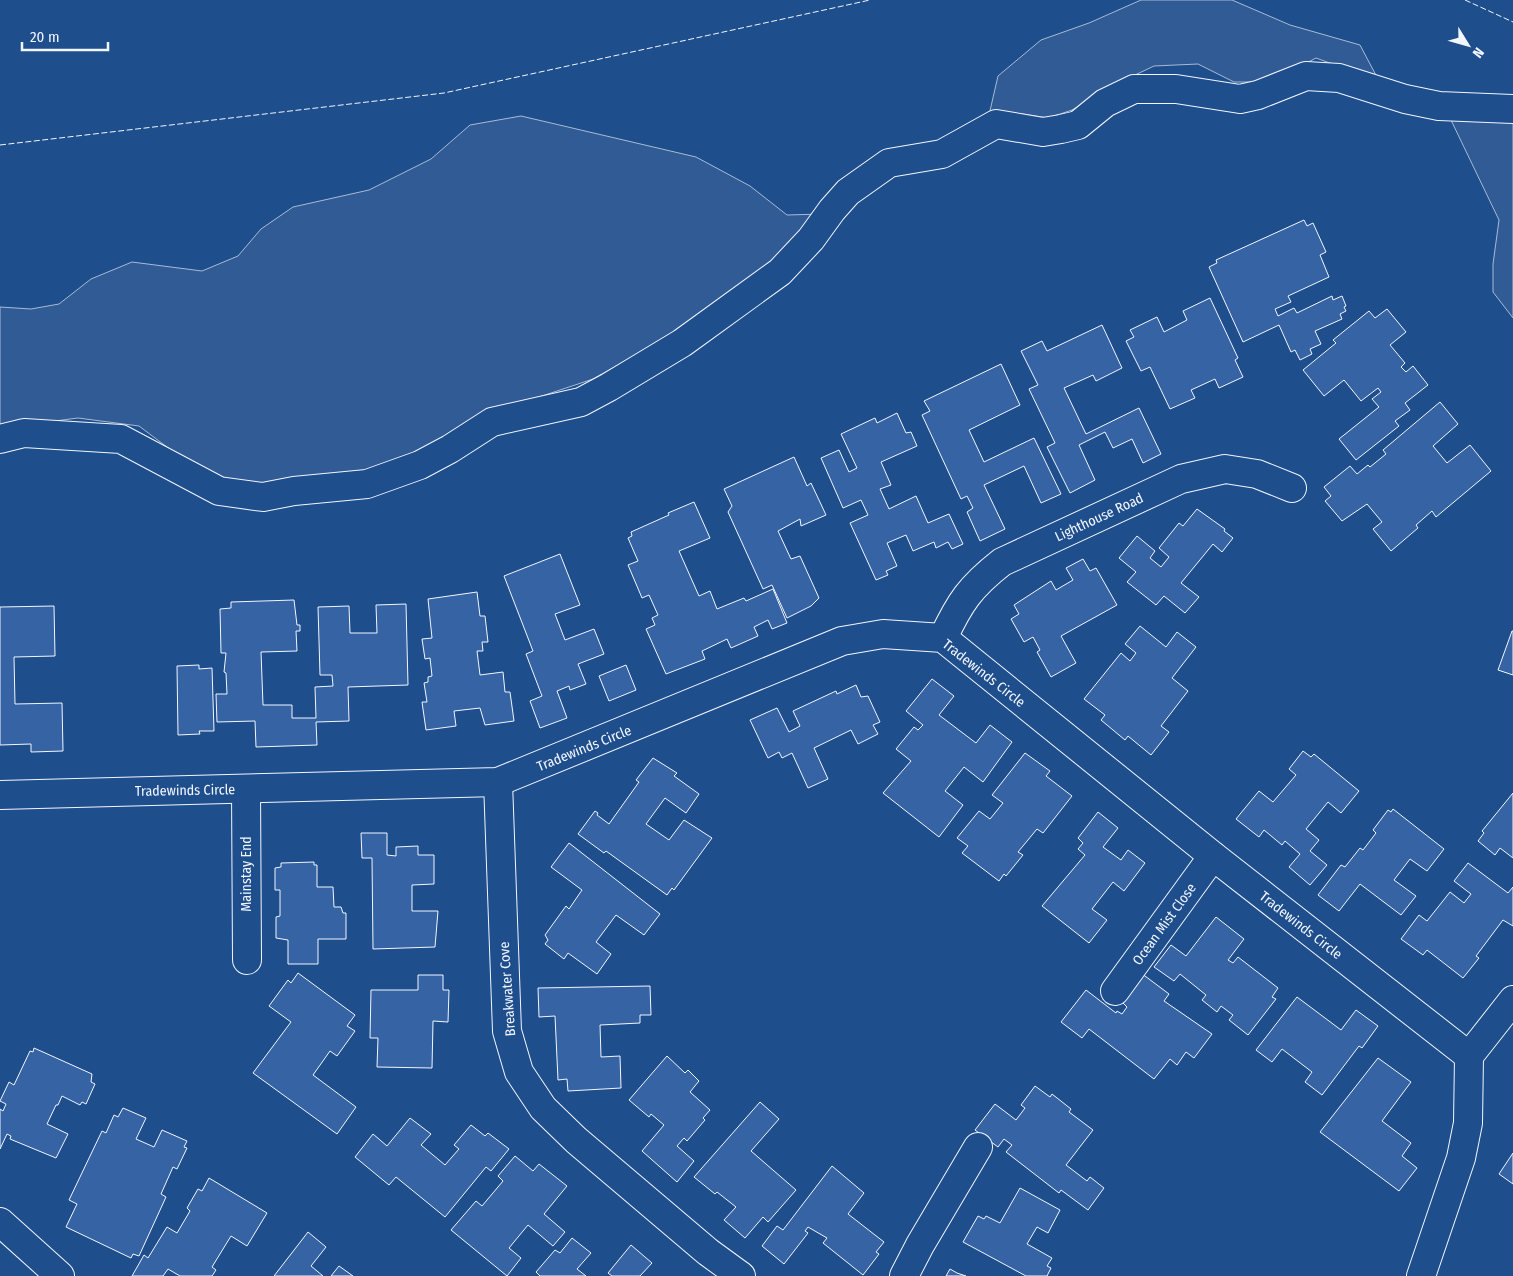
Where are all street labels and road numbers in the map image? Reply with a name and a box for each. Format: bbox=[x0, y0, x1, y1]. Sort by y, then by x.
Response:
street label: Lighthouse Road bbox=[1052, 490, 1146, 545]
street label: Tradewinds Circle bbox=[939, 636, 1029, 711]
street label: Tradewinds Circle bbox=[534, 722, 634, 775]
street label: Tradewinds Circle bbox=[135, 781, 235, 800]
street label: Mainstay End bbox=[238, 836, 255, 912]
street label: Ocean Mist Close bbox=[1129, 880, 1200, 969]
street label: Tradewinds Circle bbox=[1256, 888, 1346, 963]
street label: Breakwater Cove bbox=[496, 941, 519, 1037]

